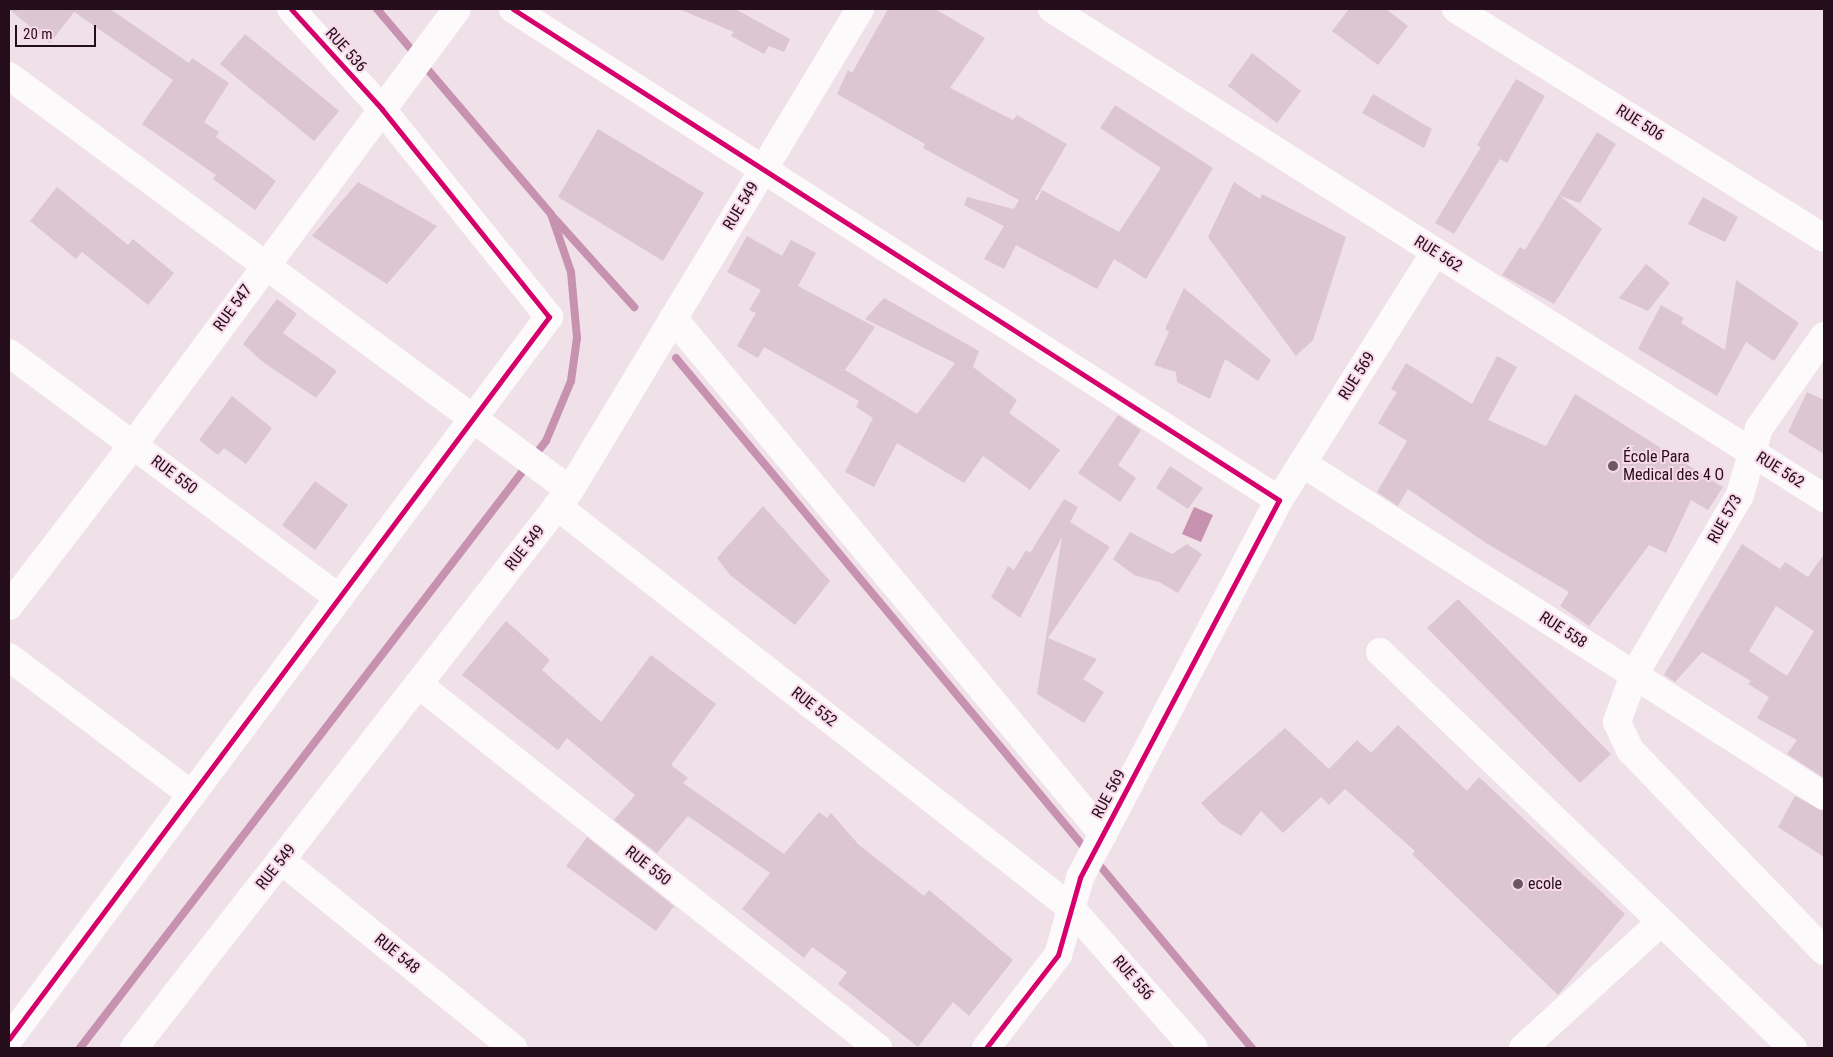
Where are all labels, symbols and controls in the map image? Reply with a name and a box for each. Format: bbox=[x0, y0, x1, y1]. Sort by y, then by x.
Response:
scale bar bbox=[18, 15, 99, 47]
street label: RUE 536 bbox=[321, 24, 371, 76]
text: 20 m bbox=[23, 25, 53, 43]
street label: RUE 506 bbox=[1613, 101, 1667, 145]
street label: RUE 549 bbox=[719, 178, 763, 234]
street label: RUE 562 bbox=[1411, 232, 1465, 276]
street label: RUE 547 bbox=[210, 281, 256, 335]
street label: RUE 569 bbox=[1335, 349, 1379, 403]
place label: École Para Medical des 4 O bbox=[1623, 447, 1724, 485]
street label: RUE 562 bbox=[1753, 448, 1807, 492]
street label: RUE 550 bbox=[147, 451, 201, 499]
marker: École Para Medical des 4 O bbox=[1607, 460, 1619, 472]
street label: RUE 573 bbox=[1704, 491, 1746, 547]
street label: RUE 549 bbox=[501, 521, 549, 575]
street label: RUE 558 bbox=[1536, 608, 1590, 652]
street label: RUE 552 bbox=[787, 683, 841, 731]
street label: RUE 569 bbox=[1088, 766, 1130, 822]
street label: RUE 549 bbox=[252, 840, 300, 894]
street label: RUE 550 bbox=[621, 842, 675, 890]
place label: ecole bbox=[1528, 874, 1562, 894]
marker: ecole bbox=[1512, 878, 1524, 890]
street label: RUE 548 bbox=[370, 930, 424, 978]
street label: RUE 556 bbox=[1108, 952, 1158, 1004]

